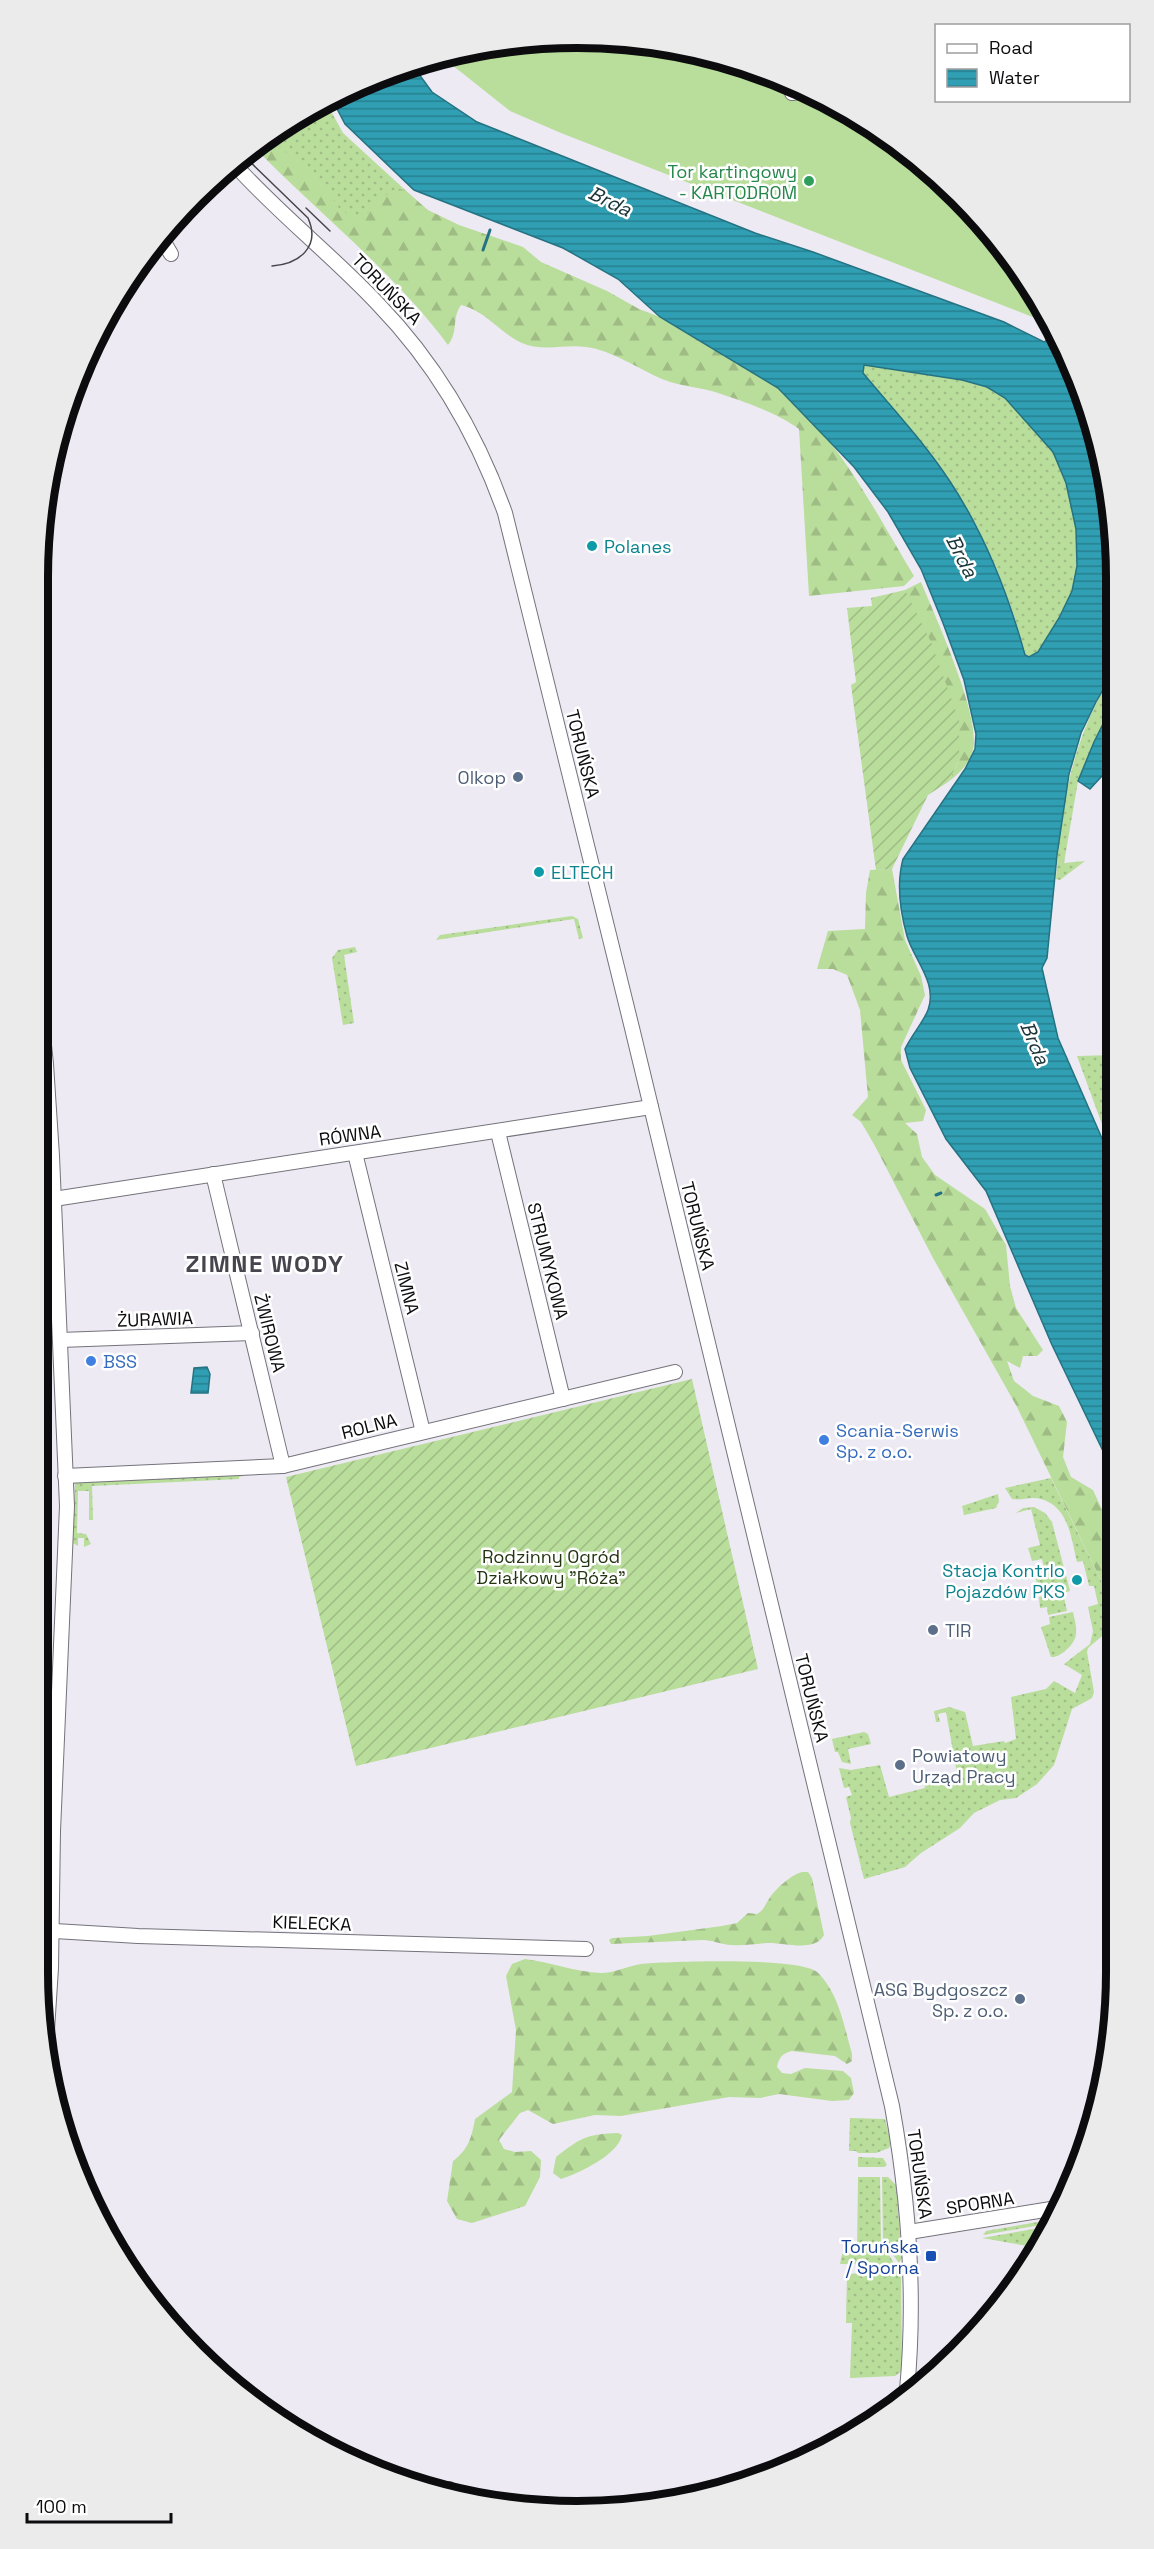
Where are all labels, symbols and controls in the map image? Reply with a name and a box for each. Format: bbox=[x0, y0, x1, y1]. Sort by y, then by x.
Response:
legend bbox=[935, 24, 1130, 102]
text: Road bbox=[989, 36, 1033, 59]
text: Water bbox=[989, 66, 1040, 89]
place label: Tor kartingowy - KARTODROM bbox=[667, 160, 797, 204]
marker: Tor kartingowy - KARTODROM bbox=[802, 174, 816, 188]
water label: Brda bbox=[584, 180, 636, 223]
street label: TORUŃSKA bbox=[347, 248, 427, 330]
water label: Brda bbox=[940, 530, 984, 582]
place label: Polanes bbox=[604, 535, 672, 558]
marker: Polanes bbox=[585, 539, 599, 553]
street label: TORUŃSKA bbox=[561, 707, 605, 801]
place label: Olkop bbox=[458, 766, 506, 789]
marker: Olkop bbox=[511, 770, 525, 784]
place label: ELTECH bbox=[551, 861, 613, 884]
marker: ELTECH bbox=[532, 865, 546, 879]
water label: Brda bbox=[1014, 1017, 1056, 1069]
street label: RÓWNA bbox=[318, 1119, 382, 1151]
street label: TORUŃSKA bbox=[676, 1179, 720, 1273]
street label: STRUMYKOWA bbox=[522, 1200, 574, 1322]
district label: ZIMNE WODY bbox=[185, 1248, 345, 1279]
street label: ZIMNA bbox=[389, 1259, 425, 1317]
street label: ŻWIROWA bbox=[249, 1291, 291, 1375]
street label: ŻURAWIA bbox=[117, 1306, 193, 1332]
place label: BSS bbox=[103, 1350, 137, 1373]
marker: BSS bbox=[84, 1354, 98, 1368]
street label: ROLNA bbox=[339, 1408, 399, 1444]
place label: Scania-Serwis Sp. z o.o. bbox=[836, 1419, 959, 1463]
marker: Scania-Serwis Sp. z o.o. bbox=[817, 1433, 831, 1447]
park label: Rodzinny Ogród Działkowy "Róża" bbox=[476, 1545, 626, 1589]
place label: Stacja Kontrlo Pojazdów PKS bbox=[942, 1559, 1065, 1603]
marker: Stacja Kontrlo Pojazdów PKS bbox=[1070, 1573, 1084, 1587]
place label: TIR bbox=[945, 1619, 971, 1642]
marker: TIR bbox=[926, 1623, 940, 1637]
street label: TORUŃSKA bbox=[790, 1651, 834, 1745]
place label: Powiatowy Urząd Pracy bbox=[912, 1744, 1016, 1788]
marker: Powiatowy Urząd Pracy bbox=[893, 1758, 907, 1772]
street label: KIELECKA bbox=[272, 1910, 352, 1936]
place label: ASG Bydgoszcz Sp. z o.o. bbox=[874, 1978, 1008, 2022]
marker: ASG Bydgoszcz Sp. z o.o. bbox=[1013, 1992, 1027, 2006]
street label: TORUŃSKA bbox=[902, 2127, 938, 2221]
street label: SPORNA bbox=[944, 2186, 1016, 2220]
place label: Toruńska / Sporna bbox=[841, 2235, 919, 2279]
marker: Toruńska / Sporna bbox=[924, 2249, 938, 2263]
scale bar bbox=[27, 2486, 171, 2524]
text: 100 m bbox=[36, 2495, 87, 2518]

